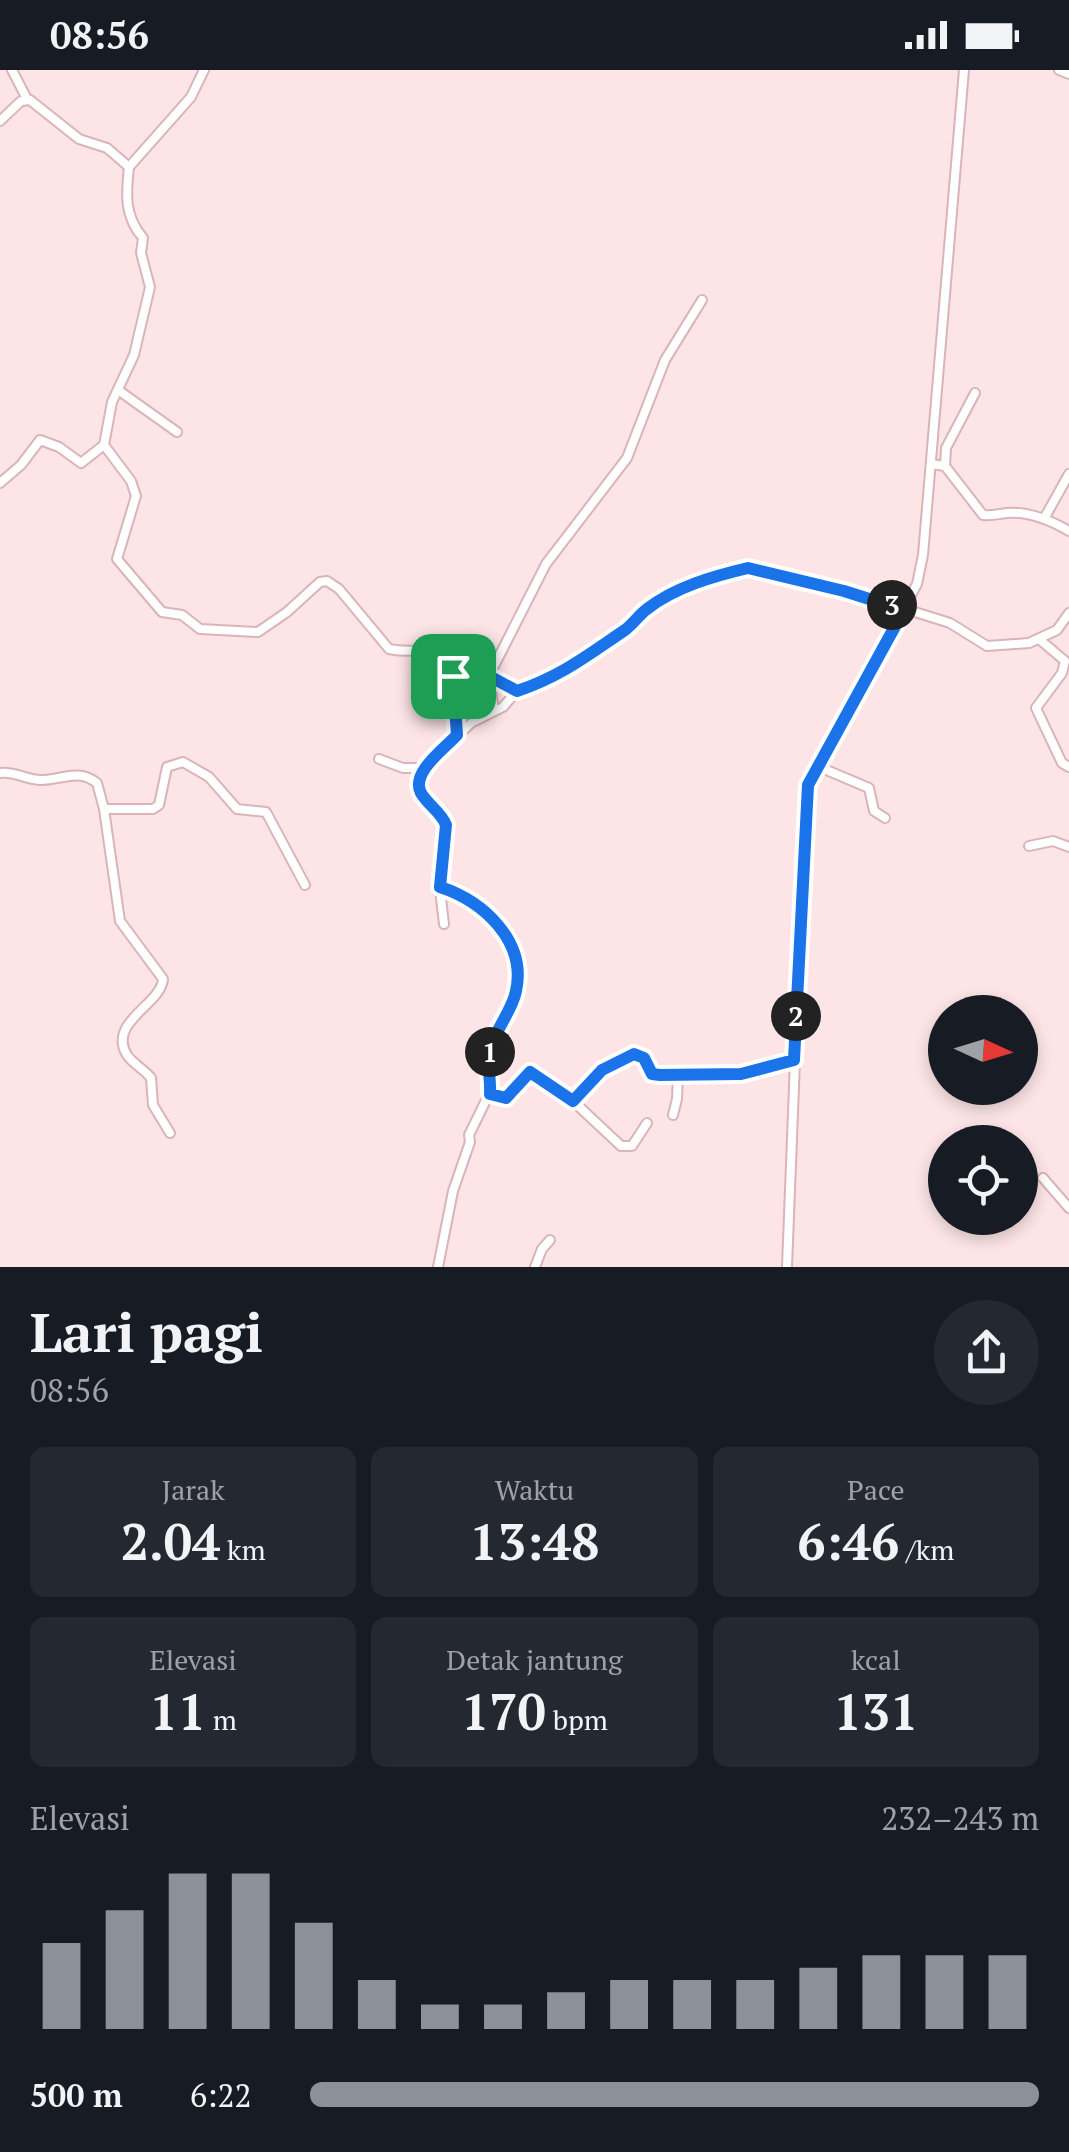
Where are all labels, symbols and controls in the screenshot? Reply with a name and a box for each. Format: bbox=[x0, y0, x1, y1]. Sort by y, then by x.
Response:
text: 08:56 bbox=[50, 10, 149, 60]
pin: 3 bbox=[867, 580, 917, 630]
text: 3 bbox=[884, 586, 900, 623]
pin bbox=[411, 634, 496, 719]
icon: arrive bbox=[426, 649, 481, 704]
pin: 2 bbox=[771, 991, 821, 1041]
north arrow bbox=[928, 995, 1038, 1105]
map controls bbox=[928, 995, 1038, 1235]
text: 2 bbox=[788, 997, 804, 1034]
pin: 1 bbox=[465, 1027, 515, 1077]
text: 1 bbox=[482, 1033, 498, 1070]
button: locate bbox=[928, 1125, 1038, 1235]
text: Lari pagi bbox=[30, 1295, 263, 1368]
button: share bbox=[934, 1300, 1039, 1405]
text: 08:56 bbox=[30, 1369, 109, 1411]
text: Jarak bbox=[162, 1471, 225, 1508]
text: Waktu bbox=[495, 1471, 574, 1508]
text: Pace bbox=[847, 1471, 905, 1508]
text: 2.04 bbox=[121, 1508, 220, 1574]
text: 13:48 bbox=[469, 1508, 600, 1574]
text: 6:46 bbox=[797, 1508, 899, 1574]
text: km bbox=[220, 1531, 266, 1568]
text: /km bbox=[899, 1531, 954, 1568]
text: Elevasi bbox=[150, 1641, 237, 1678]
text: Detak jantung bbox=[446, 1641, 623, 1678]
text: kcal bbox=[851, 1641, 901, 1678]
text: 11 bbox=[149, 1678, 206, 1744]
text: 170 bbox=[461, 1678, 546, 1744]
text: 131 bbox=[833, 1678, 918, 1744]
text: m bbox=[206, 1701, 237, 1738]
text: bpm bbox=[546, 1701, 608, 1738]
text: Elevasi bbox=[30, 1797, 130, 1839]
text: 232–243 m bbox=[881, 1797, 1039, 1839]
text: 500 m bbox=[30, 2074, 122, 2116]
text: 6:22 bbox=[190, 2074, 252, 2116]

